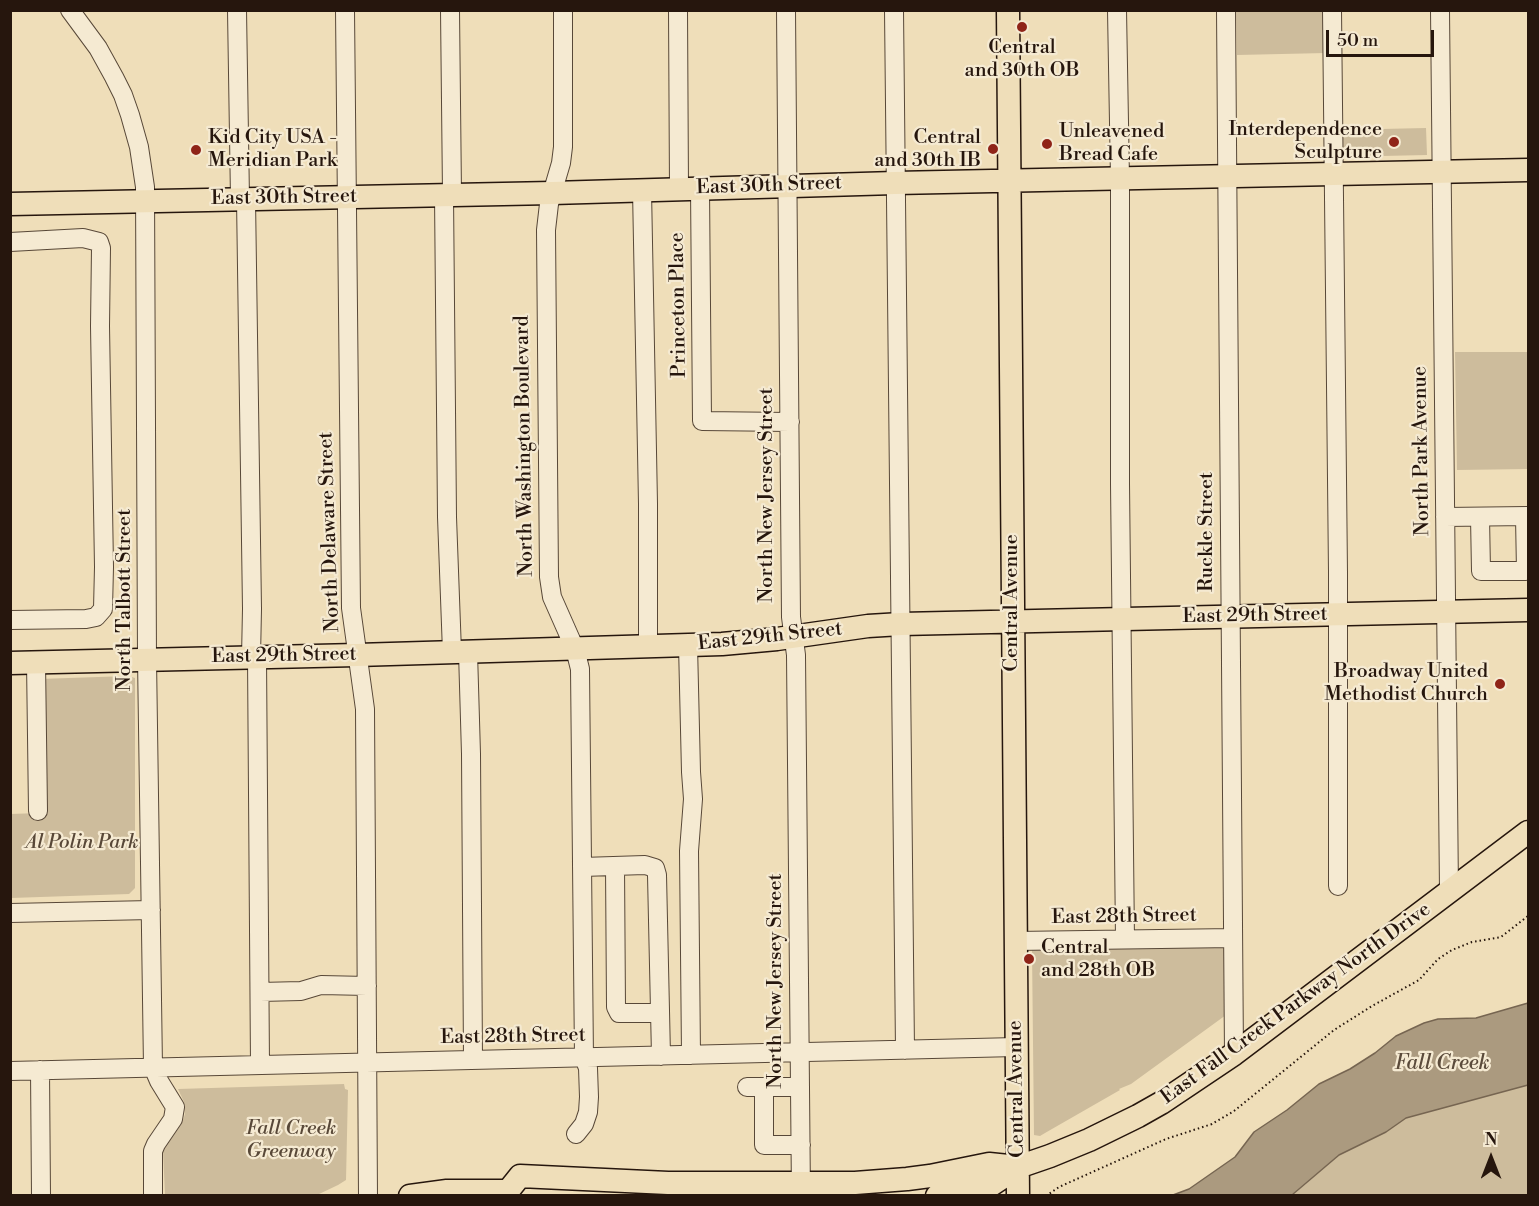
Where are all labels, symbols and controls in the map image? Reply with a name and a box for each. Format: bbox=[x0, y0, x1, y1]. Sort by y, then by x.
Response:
scale bar bbox=[1329, 18, 1437, 56]
marker: Central and 30th OB bbox=[1015, 20, 1029, 34]
text: 50 m bbox=[1337, 29, 1378, 52]
place label: Central and 30th OB bbox=[965, 36, 1079, 83]
place label: Interdependence Sculpture bbox=[1228, 118, 1382, 165]
place label: Unleavened Bread Cafe bbox=[1059, 120, 1164, 167]
place label: Kid City USA - Meridian Park bbox=[208, 126, 337, 173]
place label: Central and 30th IB bbox=[874, 126, 981, 173]
marker: Interdependence Sculpture bbox=[1387, 135, 1401, 149]
marker: Unleavened Bread Cafe bbox=[1040, 137, 1054, 151]
marker: Central and 30th IB bbox=[986, 142, 1000, 156]
marker: Kid City USA - Meridian Park bbox=[189, 143, 203, 157]
street label: East 30th Street bbox=[696, 171, 842, 201]
street label: East 30th Street bbox=[211, 185, 357, 211]
street label: Princeton Place bbox=[666, 232, 692, 378]
street label: North Washington Boulevard bbox=[511, 315, 539, 577]
street label: North Park Avenue bbox=[1409, 366, 1435, 536]
street label: North New Jersey Street bbox=[755, 387, 779, 603]
street label: North Delaware Street bbox=[314, 431, 346, 633]
street label: Ruckle Street bbox=[1195, 472, 1219, 592]
street label: North Talbott Street bbox=[113, 509, 137, 691]
street label: Central Avenue bbox=[1000, 534, 1024, 672]
street label: East 29th Street bbox=[1182, 603, 1328, 629]
street label: East 29th Street bbox=[697, 617, 843, 657]
street label: East 29th Street bbox=[211, 643, 357, 669]
place label: Broadway United Methodist Church bbox=[1324, 660, 1488, 707]
marker: Broadway United Methodist Church bbox=[1493, 677, 1507, 691]
park label: Al Polin Park bbox=[25, 831, 139, 855]
street label: North New Jersey Street bbox=[764, 873, 788, 1089]
street label: East Fall Creek Parkway North Drive bbox=[1156, 898, 1436, 1110]
street label: East 28th Street bbox=[1051, 904, 1197, 930]
place label: Central and 28th OB bbox=[1041, 936, 1155, 983]
marker: Central and 28th OB bbox=[1022, 952, 1036, 966]
street label: Central Avenue bbox=[1004, 1020, 1030, 1158]
street label: East 28th Street bbox=[440, 1024, 586, 1050]
water label: Fall Creek bbox=[1395, 1051, 1489, 1077]
park label: Fall Creek Greenway bbox=[246, 1117, 336, 1164]
north arrow bbox=[1461, 1128, 1521, 1188]
text: N bbox=[1485, 1130, 1497, 1150]

